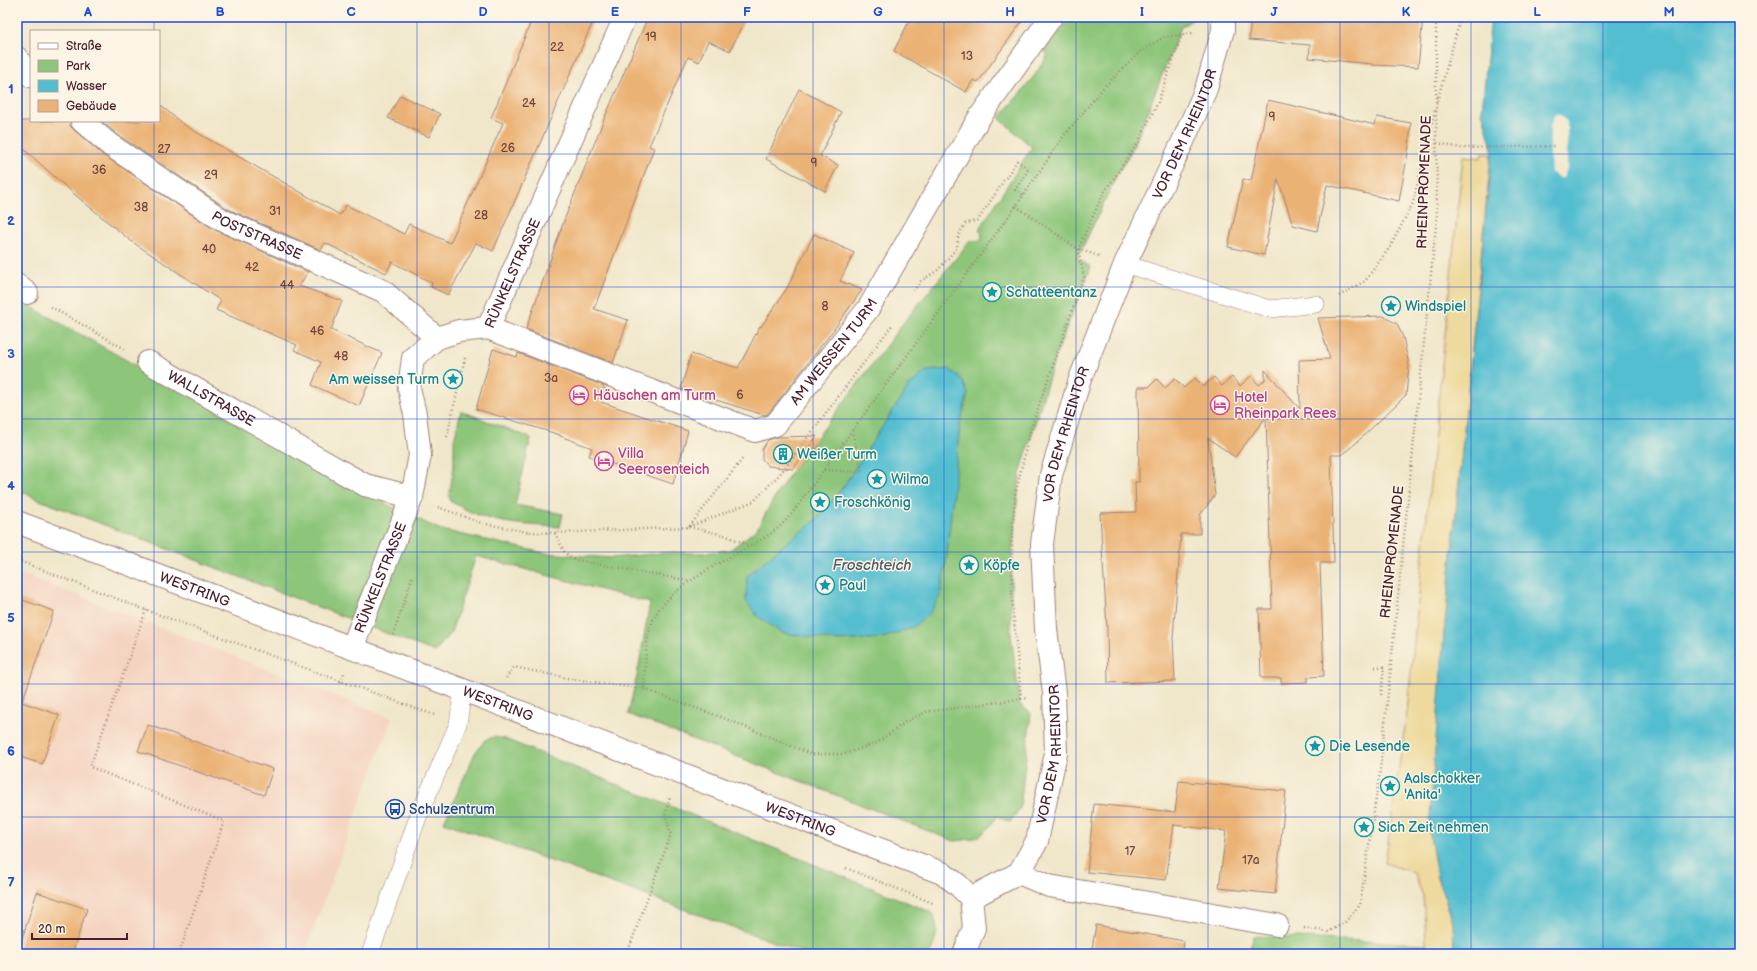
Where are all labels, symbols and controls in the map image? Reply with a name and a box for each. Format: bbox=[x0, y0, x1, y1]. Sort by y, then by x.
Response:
text: A bbox=[83, 4, 92, 20]
text: B bbox=[215, 4, 225, 20]
text: C bbox=[346, 4, 356, 20]
text: D bbox=[478, 4, 488, 20]
text: E bbox=[611, 4, 620, 20]
text: F bbox=[743, 4, 751, 20]
text: G bbox=[873, 4, 883, 20]
text: H bbox=[1005, 4, 1015, 20]
text: I bbox=[1140, 4, 1144, 20]
text: J bbox=[1270, 4, 1278, 20]
text: K bbox=[1402, 4, 1411, 20]
text: L bbox=[1533, 4, 1541, 20]
text: M bbox=[1663, 4, 1675, 20]
legend bbox=[30, 30, 160, 122]
house number: 19 bbox=[645, 30, 657, 45]
text: Straße bbox=[66, 39, 102, 54]
house number: 22 bbox=[550, 40, 564, 55]
house number: 13 bbox=[961, 49, 973, 64]
text: Park bbox=[66, 59, 90, 74]
street label: VOR DEM RHEINTOR bbox=[1148, 67, 1220, 202]
text: Wasser bbox=[66, 79, 107, 94]
text: 1 bbox=[8, 81, 14, 97]
house number: 24 bbox=[522, 96, 537, 111]
text: Gebäude bbox=[66, 99, 116, 114]
house number: 9 bbox=[1269, 110, 1276, 125]
street label: RHEINPROMENADE bbox=[1413, 115, 1435, 249]
house number: 26 bbox=[501, 141, 515, 156]
house number: 27 bbox=[158, 142, 171, 157]
house number: 9 bbox=[811, 156, 818, 171]
house number: 36 bbox=[92, 163, 106, 178]
house number: 29 bbox=[204, 168, 218, 183]
house number: 38 bbox=[134, 200, 148, 215]
house number: 31 bbox=[269, 204, 281, 219]
street label: POSTSTRASSE bbox=[209, 207, 305, 263]
house number: 28 bbox=[474, 208, 488, 223]
text: 2 bbox=[7, 213, 15, 229]
street label: RÜNKELSTRASSE bbox=[481, 216, 544, 331]
house number: 40 bbox=[202, 242, 216, 257]
house number: 42 bbox=[245, 260, 259, 275]
house number: 44 bbox=[280, 278, 295, 293]
place icon: Schatteentanz bbox=[981, 281, 1003, 303]
place label: Schatteentanz bbox=[1006, 284, 1097, 301]
street label: AM WEISSEN TURM bbox=[786, 295, 881, 408]
place icon: Windspiel bbox=[1380, 295, 1402, 317]
place label: Windspiel bbox=[1405, 298, 1466, 315]
house number: 8 bbox=[822, 299, 829, 314]
house number: 46 bbox=[310, 324, 324, 339]
text: 3 bbox=[7, 346, 15, 362]
house number: 48 bbox=[334, 349, 348, 364]
street label: VOR DEM RHEINTOR bbox=[1039, 364, 1093, 503]
street label: WALLSTRASSE bbox=[165, 366, 258, 430]
place icon: Am weissen Turm bbox=[442, 368, 464, 390]
place label: Am weissen Turm bbox=[329, 371, 439, 388]
house number: 3a bbox=[544, 371, 558, 386]
hotel icon: Häuschen am Turm bbox=[568, 384, 590, 406]
place label: Häuschen am Turm bbox=[593, 387, 716, 404]
house number: 6 bbox=[736, 388, 744, 403]
place label: Hotel Rheinpark Rees bbox=[1234, 389, 1336, 422]
hotel icon: Hotel Rheinpark Rees bbox=[1209, 394, 1231, 416]
building icon: Weißer Turm bbox=[772, 443, 794, 465]
place label: Villa Seerosenteich bbox=[618, 445, 710, 478]
place label: Weißer Turm bbox=[797, 446, 877, 463]
hotel icon: Villa Seerosenteich bbox=[593, 450, 615, 472]
place icon: Wilma bbox=[866, 468, 888, 490]
place label: Wilma bbox=[891, 471, 929, 488]
text: 4 bbox=[7, 478, 15, 494]
street label: RHEINPROMENADE bbox=[1377, 485, 1407, 619]
place icon: Froschkönig bbox=[809, 491, 831, 513]
place label: Froschkönig bbox=[834, 494, 911, 511]
street label: RÜNKELSTRASSE bbox=[350, 519, 410, 635]
place icon: Köpfe bbox=[958, 554, 980, 576]
water label: Froschteich bbox=[832, 556, 912, 575]
place label: Köpfe bbox=[983, 557, 1020, 574]
street label: WESTRING bbox=[157, 568, 233, 610]
place icon: Paul bbox=[814, 574, 836, 596]
place label: Paul bbox=[839, 577, 866, 594]
text: 5 bbox=[7, 610, 15, 626]
street label: WESTRING bbox=[460, 682, 536, 725]
street label: VOR DEM RHEINTOR bbox=[1032, 684, 1065, 825]
place icon: Die Lesende bbox=[1304, 735, 1326, 757]
place label: Die Lesende bbox=[1329, 738, 1410, 755]
text: 6 bbox=[7, 743, 15, 759]
place label: Aalschokker 'Anita' bbox=[1404, 770, 1481, 803]
place icon: Aalschokker 'Anita' bbox=[1379, 775, 1401, 797]
bus stop icon: Schulzentrum bbox=[384, 798, 406, 820]
street label: WESTRING bbox=[763, 798, 839, 840]
place label: Schulzentrum bbox=[409, 801, 495, 818]
place icon: Sich Zeit nehmen bbox=[1353, 816, 1375, 838]
place label: Sich Zeit nehmen bbox=[1378, 819, 1489, 836]
house number: 17 bbox=[1125, 844, 1135, 859]
house number: 17a bbox=[1242, 853, 1260, 868]
text: 7 bbox=[7, 875, 15, 891]
scale bar bbox=[32, 915, 127, 941]
text: 20 m bbox=[38, 922, 65, 937]

